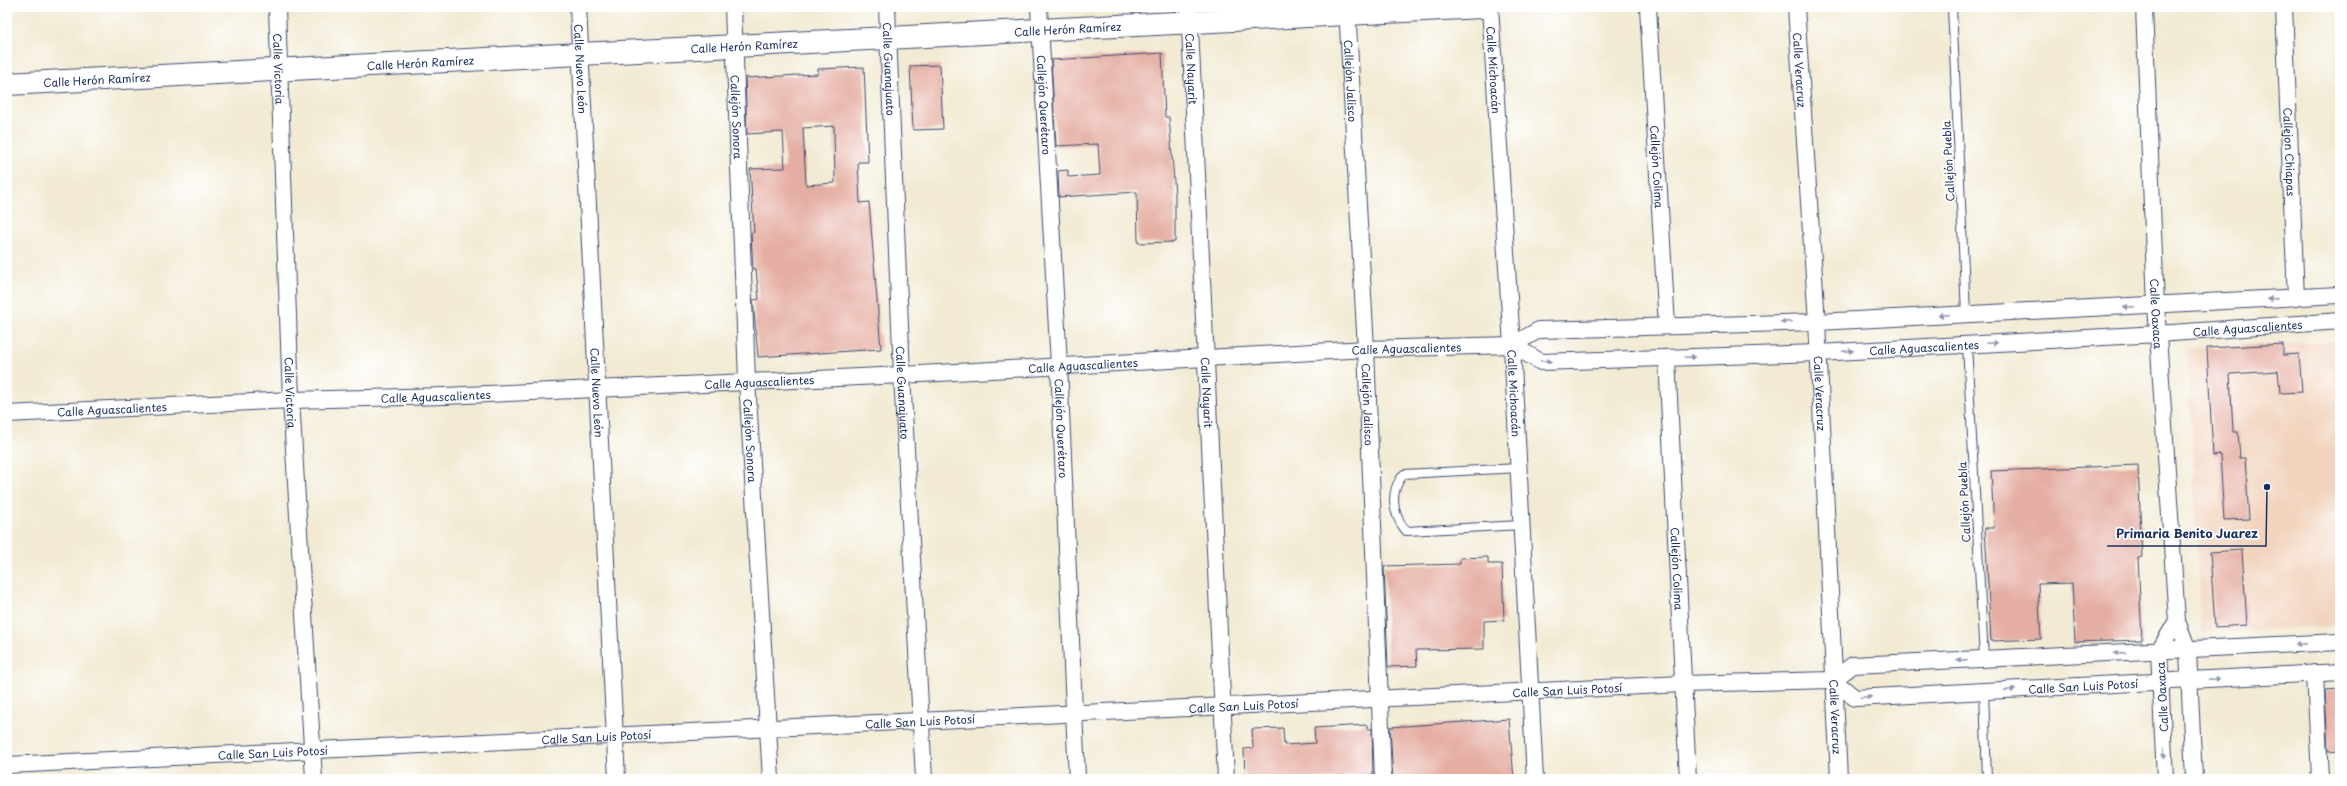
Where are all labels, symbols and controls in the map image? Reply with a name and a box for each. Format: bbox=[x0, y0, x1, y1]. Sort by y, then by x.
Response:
street label: Calle Herón Ramírez bbox=[1014, 17, 1122, 40]
street label: Calle Guanajuato bbox=[879, 22, 900, 116]
street label: Calle Nuevo León bbox=[570, 24, 592, 114]
street label: Calle Michoacán bbox=[1483, 26, 1505, 114]
street label: Calle Veracruz bbox=[1789, 32, 1811, 108]
street label: Calle Victoria bbox=[269, 33, 289, 105]
street label: Calle Nayarit bbox=[1182, 33, 1202, 105]
street label: Calle Herón Ramírez bbox=[690, 34, 798, 57]
street label: Callejón Jalisco bbox=[1340, 39, 1362, 123]
street label: Calle Herón Ramírez bbox=[366, 51, 474, 74]
street label: Callejón Querétaro bbox=[1033, 55, 1056, 155]
street label: Calle Herón Ramírez bbox=[43, 68, 151, 91]
street label: Callejón Sonora bbox=[727, 75, 747, 160]
street label: Callejon Chiapas bbox=[2280, 107, 2300, 197]
street label: Callejón Puebla bbox=[1937, 120, 1959, 202]
street label: Callejón Colima bbox=[1647, 125, 1668, 209]
street label: Calle Oaxaca bbox=[2146, 278, 2167, 349]
one-way arrow bbox=[2267, 295, 2279, 302]
one-way arrow bbox=[2123, 303, 2135, 310]
one-way arrow bbox=[1938, 312, 1950, 319]
street label: Calle Aguascalientes bbox=[2192, 315, 2303, 340]
one-way arrow bbox=[1779, 319, 1792, 325]
street label: Calle Aguascalientes bbox=[1869, 336, 1979, 359]
street label: Calle Aguascalientes bbox=[1351, 338, 1462, 358]
one-way arrow bbox=[1986, 340, 1998, 347]
street label: Calle Guanajuato bbox=[892, 346, 914, 440]
street label: Calle Nuevo León bbox=[587, 347, 608, 438]
one-way arrow bbox=[1842, 348, 1855, 354]
street label: Calle Michoacán bbox=[1504, 349, 1525, 437]
street label: Calle Aguascalientes bbox=[1028, 353, 1138, 376]
one-way arrow bbox=[1684, 354, 1697, 360]
street label: Calle Veracruz bbox=[1810, 355, 1831, 431]
street label: Calle Victoria bbox=[281, 357, 301, 429]
street label: Calle Nayarit bbox=[1197, 357, 1218, 429]
one-way arrow bbox=[1540, 358, 1553, 364]
street label: Callejón Jalisco bbox=[1358, 363, 1378, 446]
street label: Calle Aguascalientes bbox=[704, 371, 815, 393]
street label: Callejón Querétaro bbox=[1051, 378, 1072, 479]
street label: Calle Aguascalientes bbox=[380, 385, 491, 406]
street label: Calle Aguascalientes bbox=[57, 398, 167, 420]
street label: Callejón Sonora bbox=[740, 398, 762, 483]
street label: Callejón Puebla bbox=[1953, 461, 1975, 543]
callout: Primaria Benito Juarez bbox=[2107, 522, 2266, 546]
text: Primaria Benito Juarez bbox=[2116, 524, 2258, 542]
street label: Callejón Colima bbox=[1667, 527, 1688, 611]
one-way arrow bbox=[2295, 640, 2307, 647]
one-way arrow bbox=[2114, 649, 2126, 656]
one-way arrow bbox=[1955, 657, 1968, 663]
street label: Calle Oaxaca bbox=[2152, 661, 2172, 733]
street label: Calle San Luis Potosí bbox=[2028, 674, 2139, 697]
one-way arrow bbox=[2208, 676, 2220, 683]
street label: Calle San Luis Potosí bbox=[1512, 678, 1623, 701]
street label: Calle Veracruz bbox=[1826, 679, 1846, 755]
one-way arrow bbox=[2004, 687, 2017, 693]
street label: Calle San Luis Potosí bbox=[1188, 694, 1299, 716]
one-way arrow bbox=[1860, 694, 1873, 700]
street label: Calle San Luis Potosí bbox=[865, 710, 976, 732]
street label: Calle San Luis Potosí bbox=[541, 725, 652, 748]
street label: Calle San Luis Potosí bbox=[217, 741, 328, 763]
one-way arrow bbox=[2161, 747, 2168, 759]

